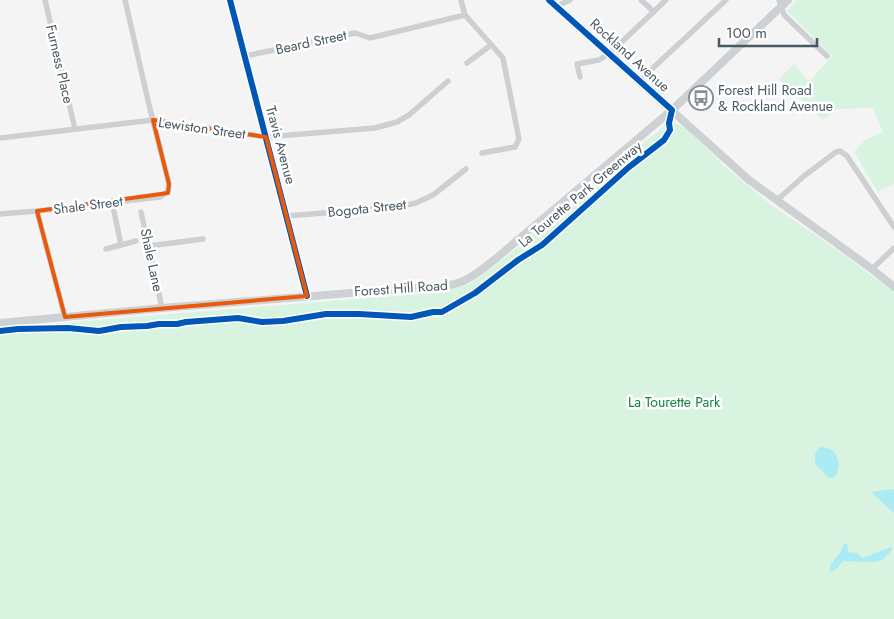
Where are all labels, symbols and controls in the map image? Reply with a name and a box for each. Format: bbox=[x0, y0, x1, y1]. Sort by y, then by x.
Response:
street label: Rockland Avenue bbox=[586, 14, 674, 96]
scale bar bbox=[719, 15, 816, 47]
text: 100 m bbox=[726, 22, 767, 44]
street label: Furness Place bbox=[41, 23, 79, 105]
street label: Beard Street bbox=[274, 25, 349, 59]
place label: Forest Hill Road & Rockland Avenue bbox=[718, 80, 833, 116]
bus stop icon: Forest Hill Road & Rockland Avenue bbox=[688, 85, 714, 111]
street label: Travis Avenue bbox=[261, 104, 301, 186]
street label: Lewiston Street bbox=[157, 112, 248, 144]
street label: La Tourette Park Greenway bbox=[514, 136, 647, 252]
street label: Shale Street bbox=[52, 191, 124, 219]
street label: Bogota Street bbox=[327, 194, 408, 222]
street label: Shale Lane bbox=[136, 227, 168, 293]
street label: Forest Hill Road bbox=[354, 275, 448, 301]
park label: La Tourette Park bbox=[628, 392, 721, 412]

